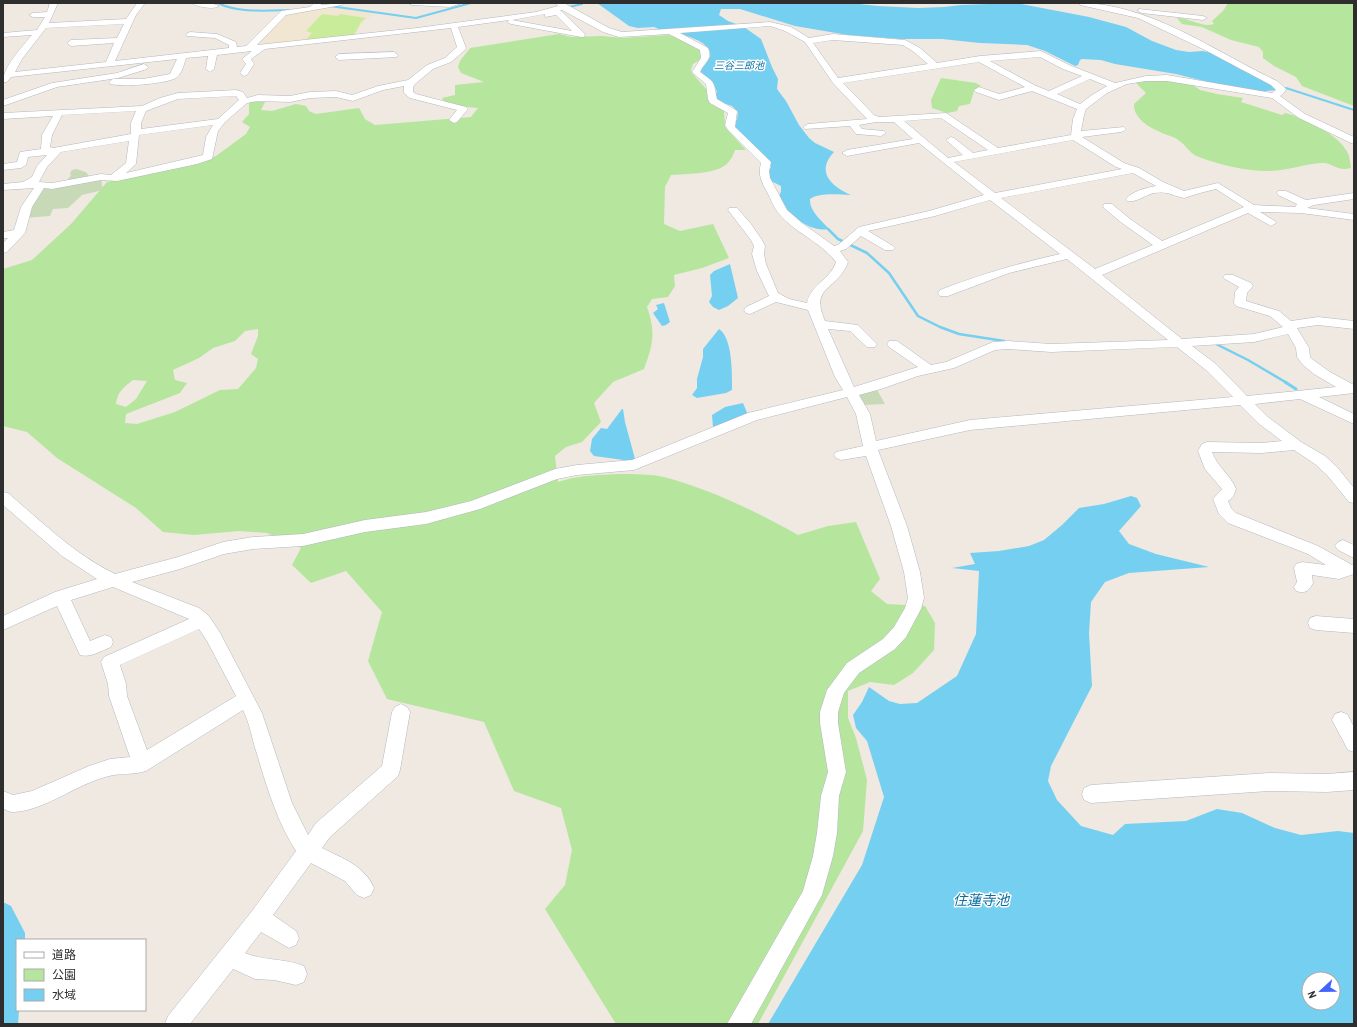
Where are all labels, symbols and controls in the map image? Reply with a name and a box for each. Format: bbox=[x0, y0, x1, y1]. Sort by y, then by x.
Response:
water label: 三谷三郎池 bbox=[714, 59, 765, 72]
water label: 住蓮寺池 bbox=[953, 891, 1011, 909]
legend bbox=[16, 939, 146, 1011]
text: 道路 bbox=[52, 947, 76, 963]
text: 公園 bbox=[52, 967, 76, 983]
north arrow bbox=[1301, 971, 1341, 1011]
text: 水域 bbox=[52, 987, 76, 1003]
text: N bbox=[1304, 989, 1319, 1000]

